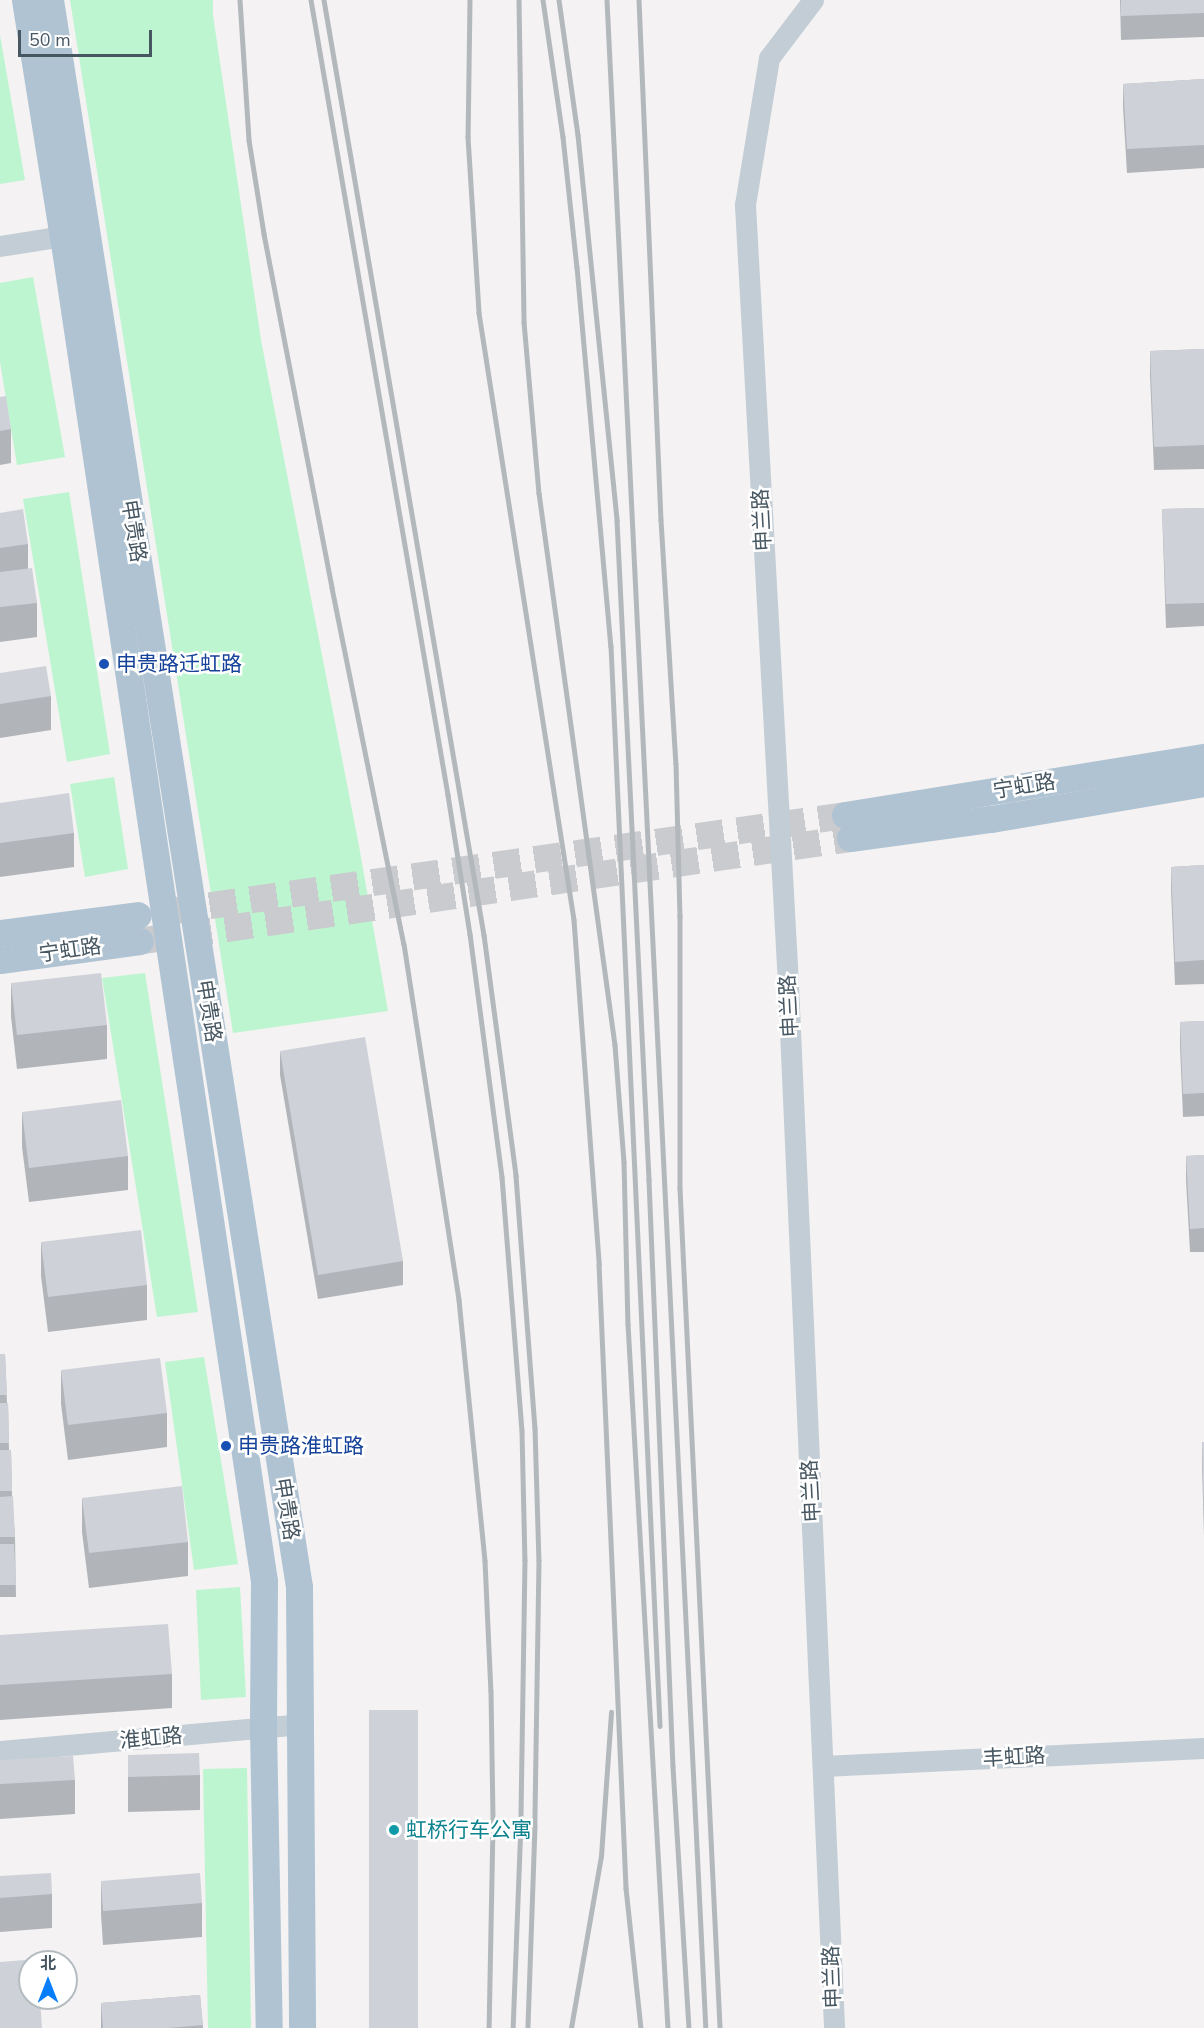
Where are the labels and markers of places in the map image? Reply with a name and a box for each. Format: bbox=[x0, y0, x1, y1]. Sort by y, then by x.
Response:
place label: 申贵路迁虹路 bbox=[116, 651, 242, 677]
marker: 申贵路迁虹路 bbox=[97, 657, 111, 671]
place label: 申贵路淮虹路 bbox=[238, 1433, 364, 1459]
marker: 申贵路淮虹路 bbox=[219, 1439, 233, 1453]
place label: 虹桥行车公寓 bbox=[406, 1817, 532, 1843]
marker: 虹桥行车公寓 bbox=[387, 1823, 401, 1837]

